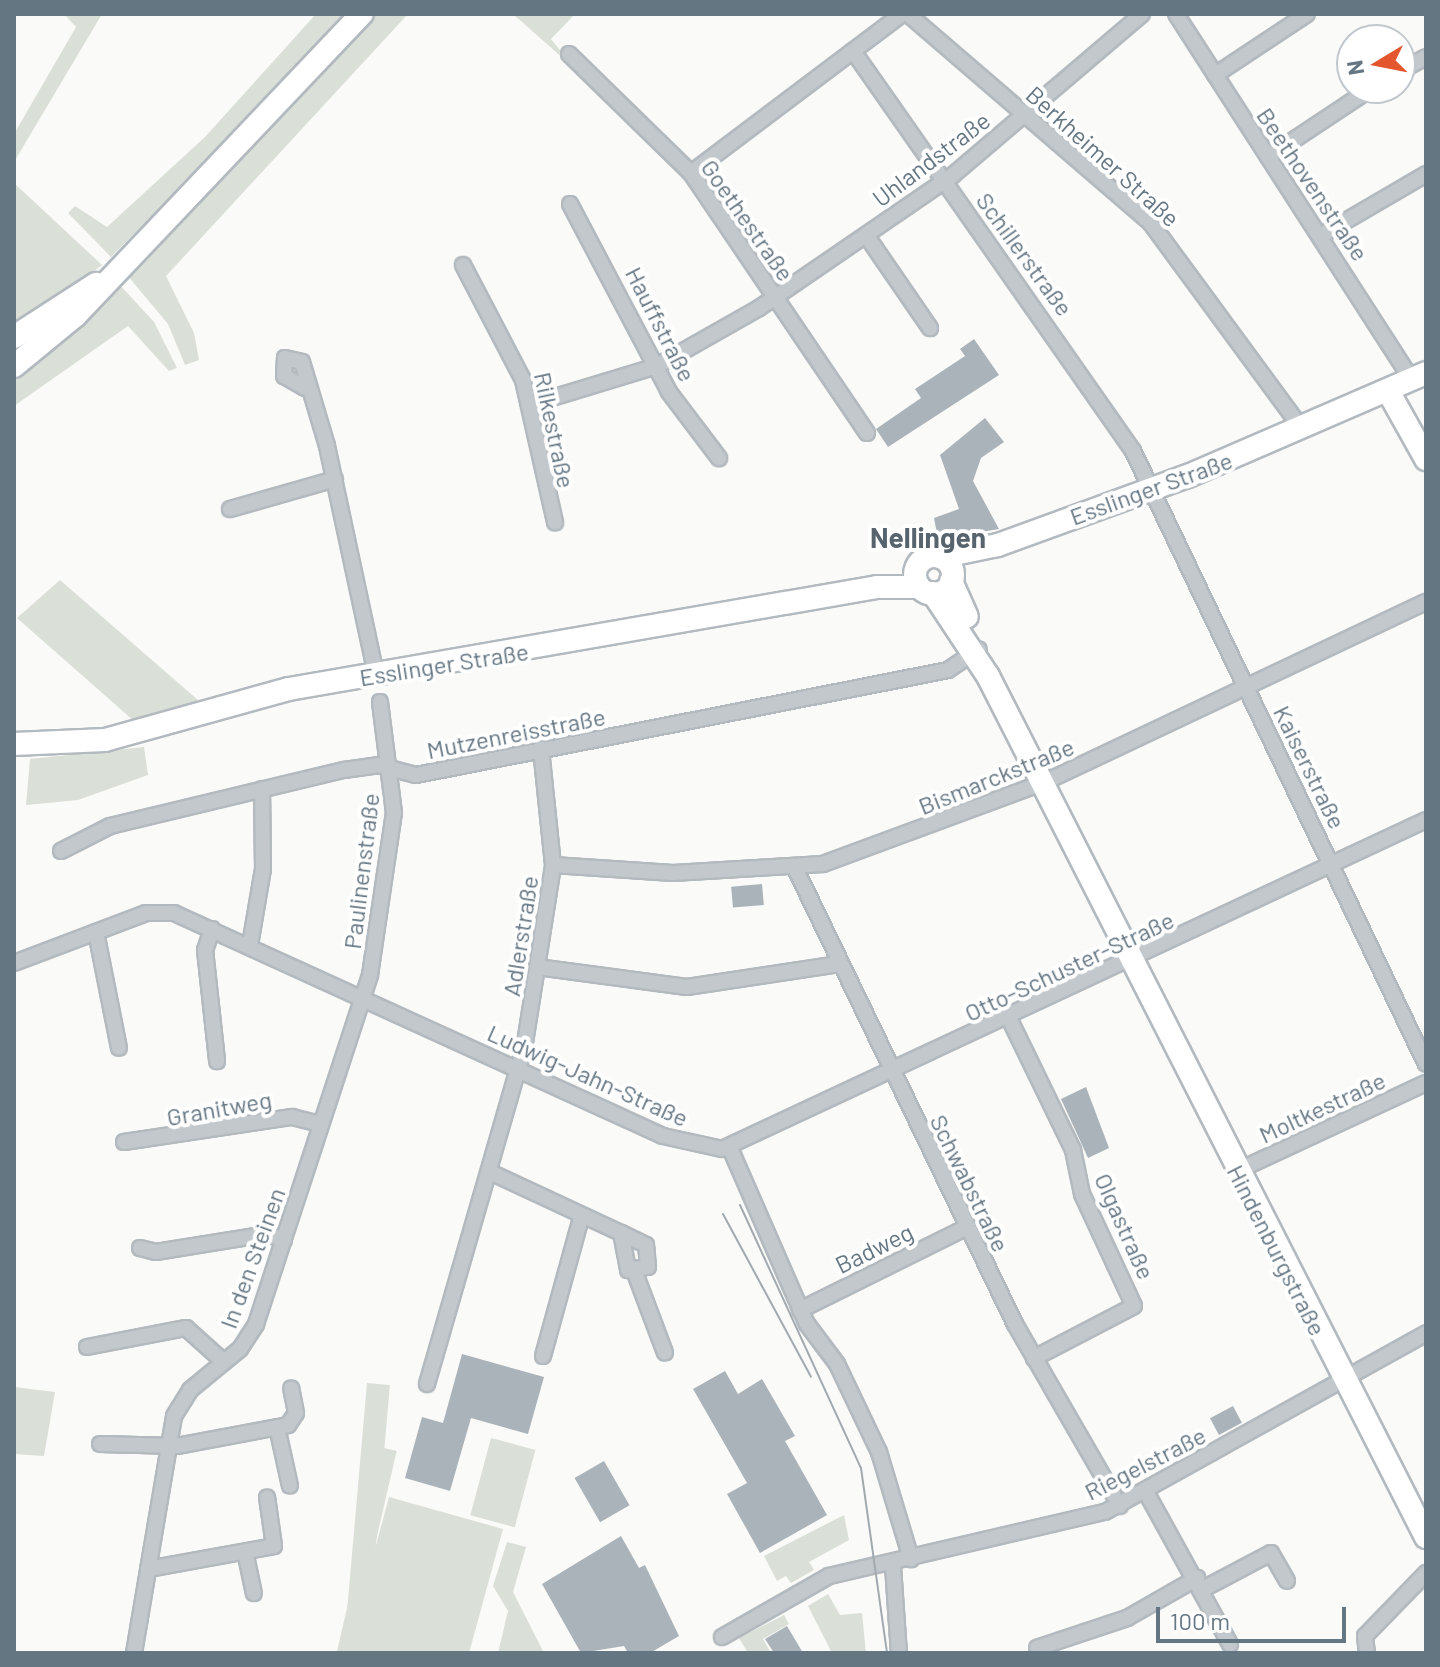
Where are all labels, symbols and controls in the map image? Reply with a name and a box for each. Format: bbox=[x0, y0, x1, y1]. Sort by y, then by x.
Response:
north arrow bbox=[1336, 24, 1416, 104]
text: N bbox=[1340, 58, 1368, 77]
street label: Berkheimer Straße bbox=[1020, 80, 1186, 232]
street label: Beethovenstraße bbox=[1251, 102, 1375, 266]
street label: Uhlandstraße bbox=[867, 106, 995, 212]
street label: Goethestraße bbox=[696, 154, 800, 286]
street label: Schillerstraße bbox=[971, 187, 1079, 321]
street label: Hauffstraße bbox=[620, 262, 702, 386]
street label: Rilkestraße bbox=[529, 369, 581, 491]
street label: Esslinger Straße bbox=[1066, 445, 1236, 531]
district label: Nellingen bbox=[870, 520, 986, 554]
street label: Esslinger Straße bbox=[357, 636, 531, 692]
street label: Kaiserstraße bbox=[1268, 701, 1352, 833]
street label: Mutzenreisstraße bbox=[424, 702, 608, 764]
street label: Bismarckstraße bbox=[914, 732, 1078, 820]
street label: Paulinenstraße bbox=[337, 791, 385, 951]
street label: Adlerstraße bbox=[496, 874, 544, 998]
street label: Otto-Schuster-Straße bbox=[960, 905, 1178, 1027]
street label: Ludwig-Jahn-Straße bbox=[483, 1018, 693, 1132]
street label: Moltkestraße bbox=[1254, 1065, 1390, 1149]
street label: Granitweg bbox=[164, 1085, 274, 1131]
street label: Schwabstraße bbox=[924, 1110, 1016, 1256]
street label: Hindenburgstraße bbox=[1222, 1160, 1332, 1340]
street label: Olgastraße bbox=[1089, 1169, 1161, 1283]
street label: In den Steinen bbox=[213, 1184, 291, 1332]
street label: Badweg bbox=[830, 1217, 918, 1279]
street label: Riegelstraße bbox=[1080, 1420, 1210, 1506]
scale bar bbox=[1160, 1591, 1350, 1641]
text: 100 m bbox=[1170, 1606, 1230, 1635]

